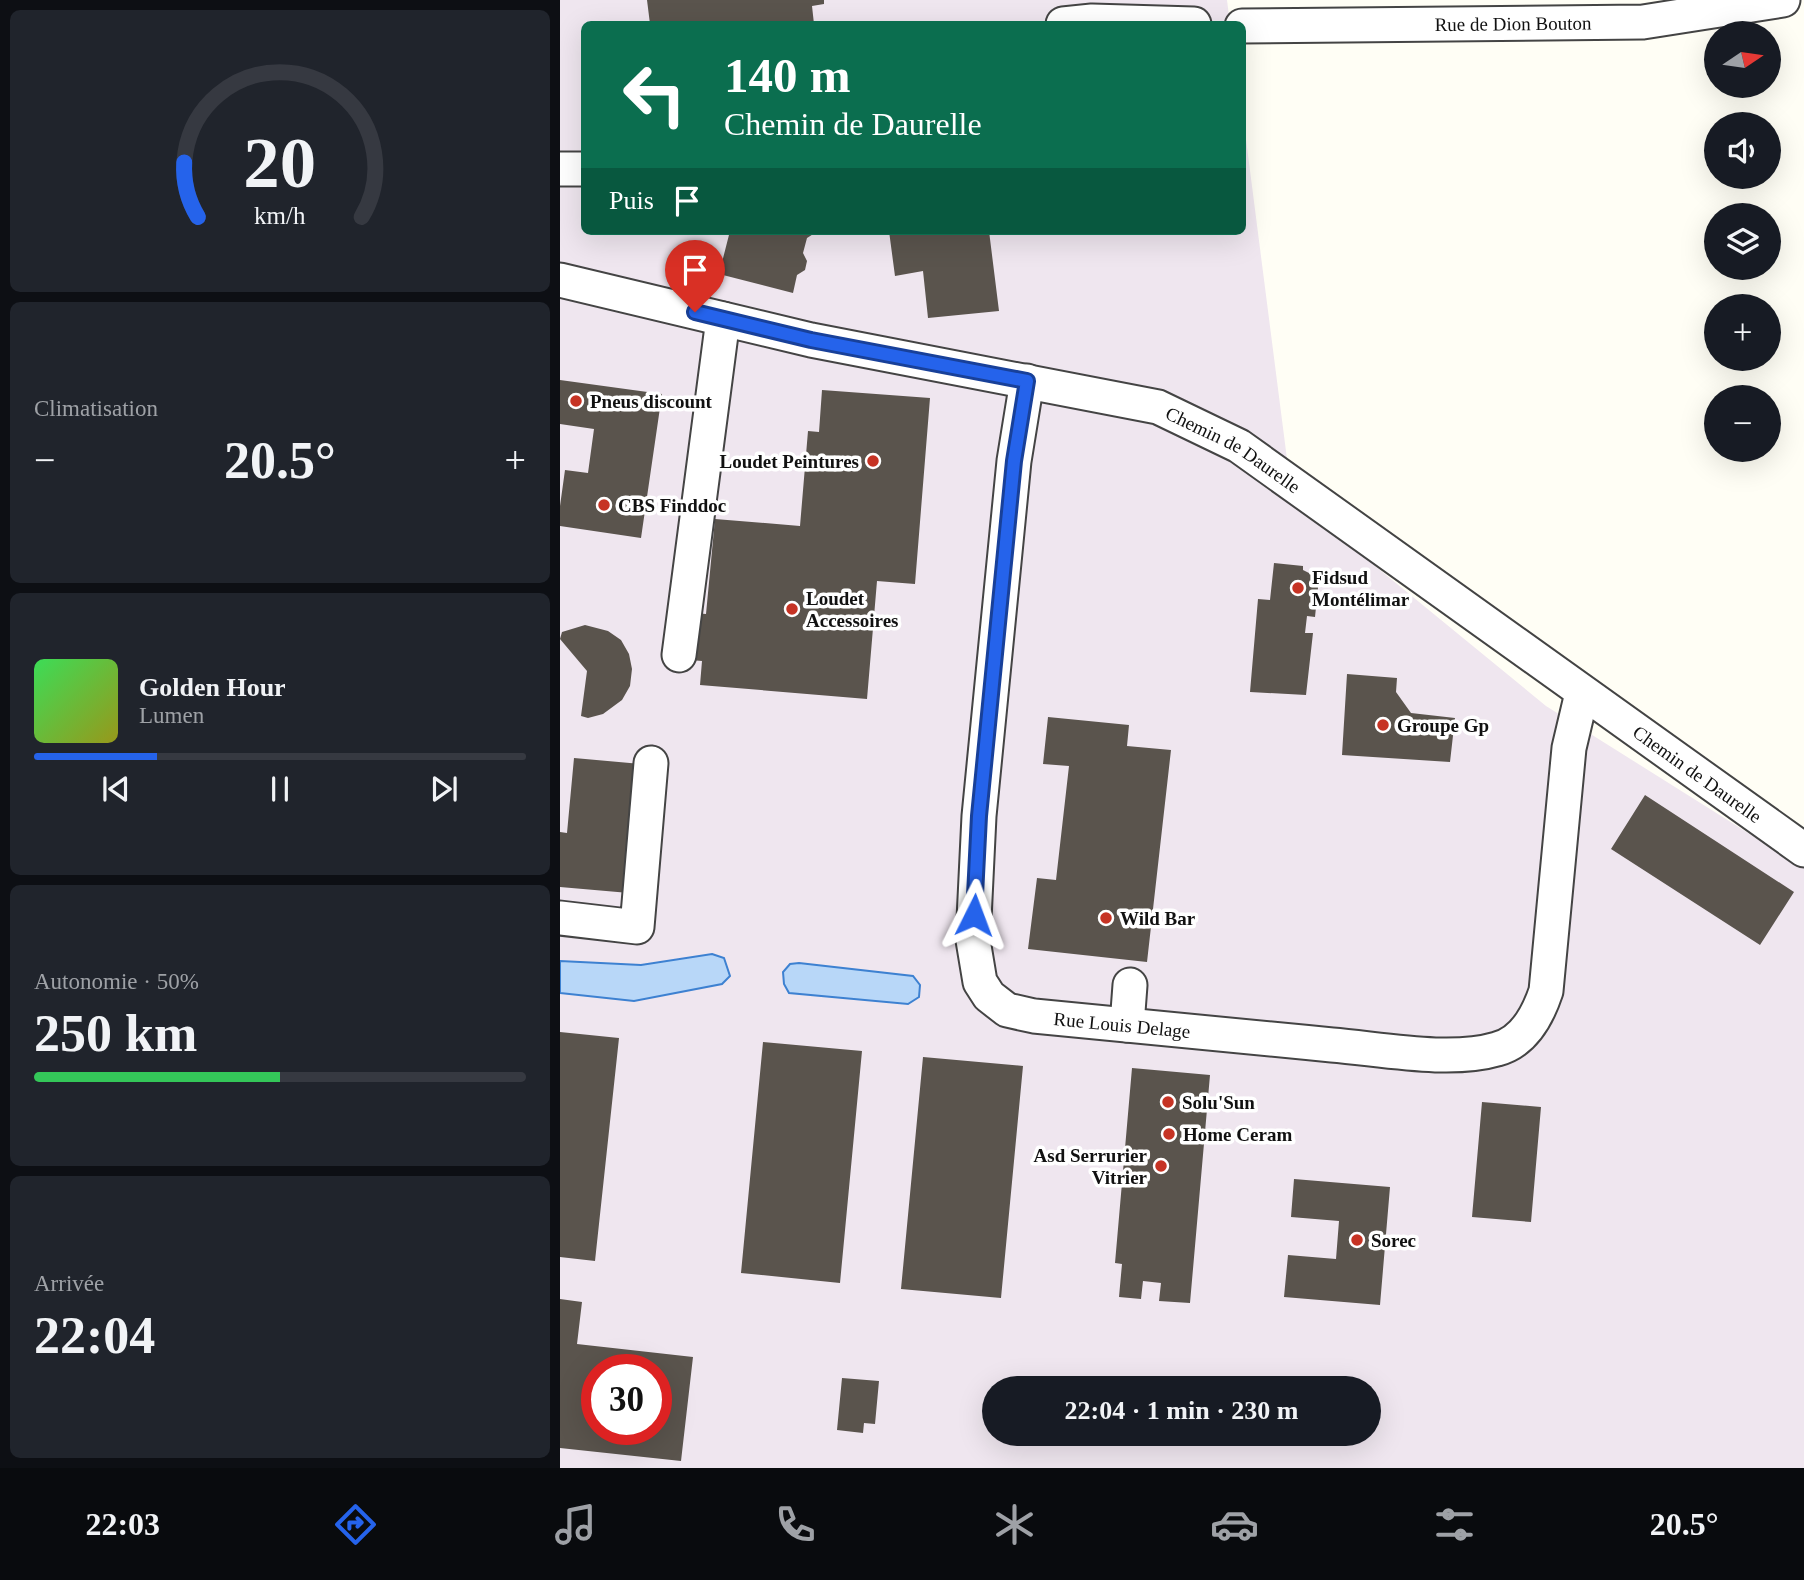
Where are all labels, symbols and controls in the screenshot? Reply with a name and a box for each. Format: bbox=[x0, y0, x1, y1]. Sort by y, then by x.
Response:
street label: Rue de Dion Bouton bbox=[1434, 12, 1592, 35]
north arrow bbox=[1704, 21, 1782, 98]
map controls bbox=[1704, 21, 1781, 462]
text: 140 m bbox=[724, 48, 851, 103]
icon: left bbox=[609, 49, 700, 140]
text: Chemin de Daurelle bbox=[724, 106, 982, 142]
button: sound bbox=[1704, 112, 1781, 189]
text: 20 bbox=[244, 122, 316, 203]
icon: arrive bbox=[668, 182, 706, 220]
text: Puis bbox=[609, 186, 654, 215]
text: km/h bbox=[254, 202, 306, 229]
button: layers bbox=[1704, 203, 1781, 280]
pin bbox=[665, 240, 725, 312]
icon: arrive bbox=[676, 251, 714, 289]
button: + bbox=[1704, 294, 1781, 371]
button: − bbox=[1704, 385, 1781, 462]
place label: Pneus discount bbox=[590, 391, 713, 412]
marker: Pneus discount bbox=[568, 393, 584, 409]
text: Climatisation bbox=[34, 396, 158, 421]
street label: Chemin de Daurelle bbox=[1162, 402, 1305, 497]
text: 20.5° bbox=[224, 432, 336, 489]
text: − bbox=[34, 439, 55, 481]
text: + bbox=[505, 439, 526, 481]
place label: Loudet Peintures bbox=[719, 451, 859, 472]
marker: Loudet Peintures bbox=[865, 453, 881, 469]
place label: CBS Finddoc bbox=[618, 495, 726, 516]
marker: CBS Finddoc bbox=[596, 497, 612, 513]
place label: Fidsud Montélimar bbox=[1312, 567, 1410, 610]
marker: Fidsud Montélimar bbox=[1290, 580, 1306, 596]
place label: Loudet Accessoires bbox=[806, 588, 899, 631]
marker: Loudet Accessoires bbox=[784, 601, 800, 617]
text: Golden Hour bbox=[139, 673, 286, 702]
text: Lumen bbox=[139, 703, 204, 728]
place label: Groupe Gp bbox=[1397, 715, 1489, 736]
marker: Groupe Gp bbox=[1375, 717, 1391, 733]
street label: Chemin de Daurelle bbox=[1629, 721, 1766, 827]
icon: previous bbox=[97, 770, 135, 808]
icon: pause bbox=[261, 770, 299, 808]
icon: next bbox=[425, 770, 463, 808]
position arrow bbox=[937, 878, 1011, 952]
place label: Wild Bar bbox=[1120, 908, 1196, 929]
marker: Wild Bar bbox=[1098, 910, 1114, 926]
text: Autonomie · 50% bbox=[34, 969, 199, 994]
text: 250 km bbox=[34, 1005, 197, 1062]
street label: Rue Louis Delage bbox=[1053, 1008, 1191, 1042]
place label: Solu'Sun bbox=[1182, 1092, 1255, 1113]
marker: Solu'Sun bbox=[1160, 1094, 1176, 1110]
place label: Home Ceram bbox=[1183, 1124, 1292, 1145]
marker: Home Ceram bbox=[1161, 1126, 1177, 1142]
place label: Asd Serrurier Vitrier bbox=[1034, 1145, 1148, 1188]
marker: Asd Serrurier Vitrier bbox=[1153, 1158, 1169, 1174]
place label: Sorec bbox=[1371, 1230, 1416, 1251]
marker: Sorec bbox=[1349, 1232, 1365, 1248]
text: Arrivée bbox=[34, 1271, 104, 1296]
text: 22:04 bbox=[34, 1307, 155, 1364]
speed limit sign: 30 bbox=[581, 1354, 672, 1445]
text: 22:04 · 1 min · 230 m bbox=[1065, 1396, 1299, 1425]
icon: directions bbox=[331, 1500, 380, 1549]
icon: music bbox=[551, 1500, 600, 1549]
icon: phone bbox=[771, 1500, 820, 1549]
icon: climate bbox=[990, 1500, 1039, 1549]
icon: car bbox=[1210, 1500, 1259, 1549]
icon: filters bbox=[1430, 1500, 1479, 1549]
text: 22:03 bbox=[85, 1506, 160, 1542]
text: 20.5° bbox=[1650, 1506, 1719, 1542]

